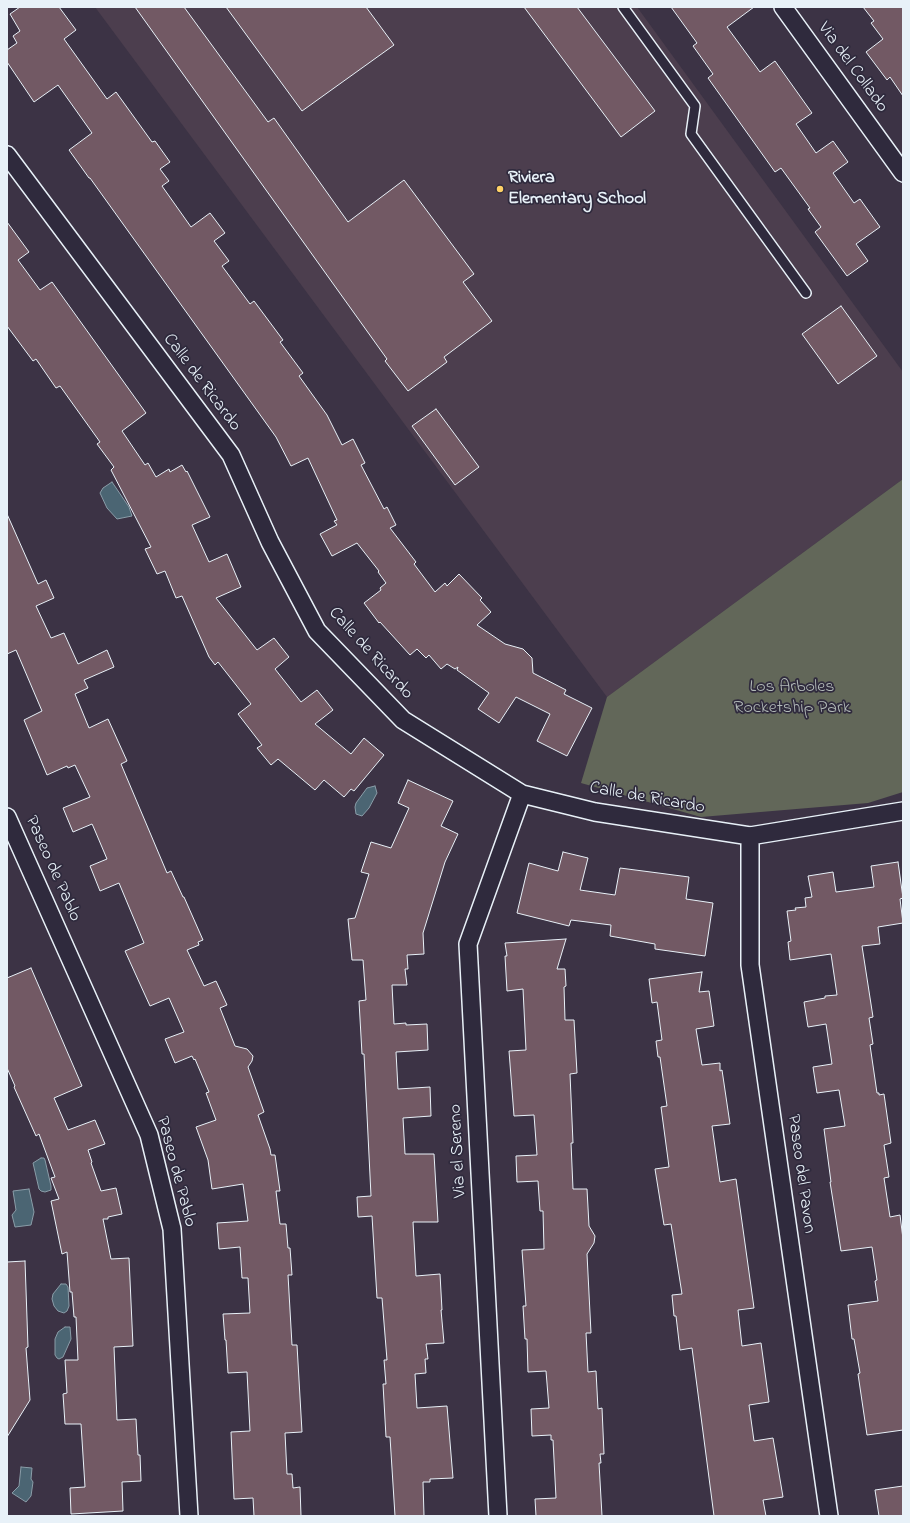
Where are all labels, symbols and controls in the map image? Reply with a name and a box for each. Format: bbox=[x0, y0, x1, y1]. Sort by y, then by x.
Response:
street label: Via del Collado bbox=[812, 19, 892, 117]
place label: Riviera Elementary School bbox=[508, 168, 646, 210]
marker: Riviera Elementary School bbox=[495, 184, 505, 194]
street label: Calle de Ricardo bbox=[157, 330, 245, 436]
street label: Calle de Ricardo bbox=[323, 603, 417, 705]
park label: Los Arboles Rocketship Park bbox=[733, 677, 851, 720]
street label: Calle de Ricardo bbox=[588, 778, 706, 820]
street label: Paseo de Pablo bbox=[19, 813, 85, 925]
street label: Via el Sereno bbox=[446, 1104, 472, 1198]
street label: Paseo del Pavon bbox=[781, 1113, 819, 1235]
street label: Paseo de Pablo bbox=[150, 1115, 200, 1229]

